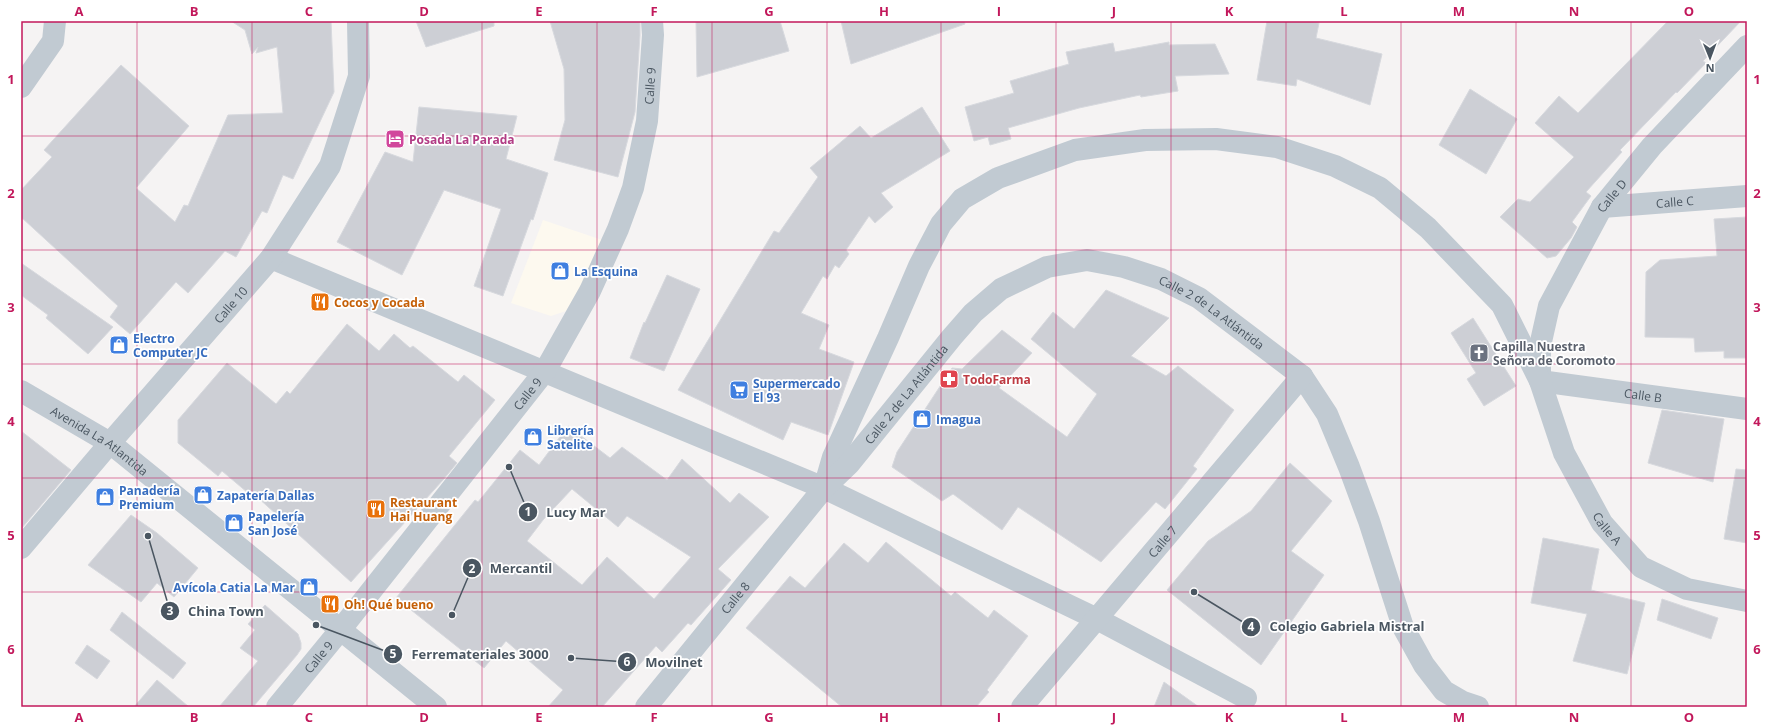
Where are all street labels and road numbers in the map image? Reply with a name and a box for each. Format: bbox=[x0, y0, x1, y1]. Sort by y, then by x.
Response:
street label: Calle 9 bbox=[640, 67, 659, 105]
street label: Calle D bbox=[1592, 175, 1630, 215]
street label: Calle C bbox=[1655, 192, 1695, 211]
street label: Calle 2 de La Atlántida bbox=[1156, 271, 1268, 353]
street label: Calle 10 bbox=[210, 282, 251, 327]
street label: Calle 2 de La Atlántida bbox=[860, 341, 951, 447]
street label: Calle 9 bbox=[509, 374, 545, 413]
street label: Calle B bbox=[1623, 384, 1663, 406]
street label: Avenida La Atlantida bbox=[48, 402, 152, 479]
street label: Calle A bbox=[1589, 509, 1626, 549]
street label: Calle 7 bbox=[1144, 522, 1181, 561]
street label: Calle 8 bbox=[717, 578, 753, 617]
street label: Calle 9 bbox=[300, 637, 337, 676]

